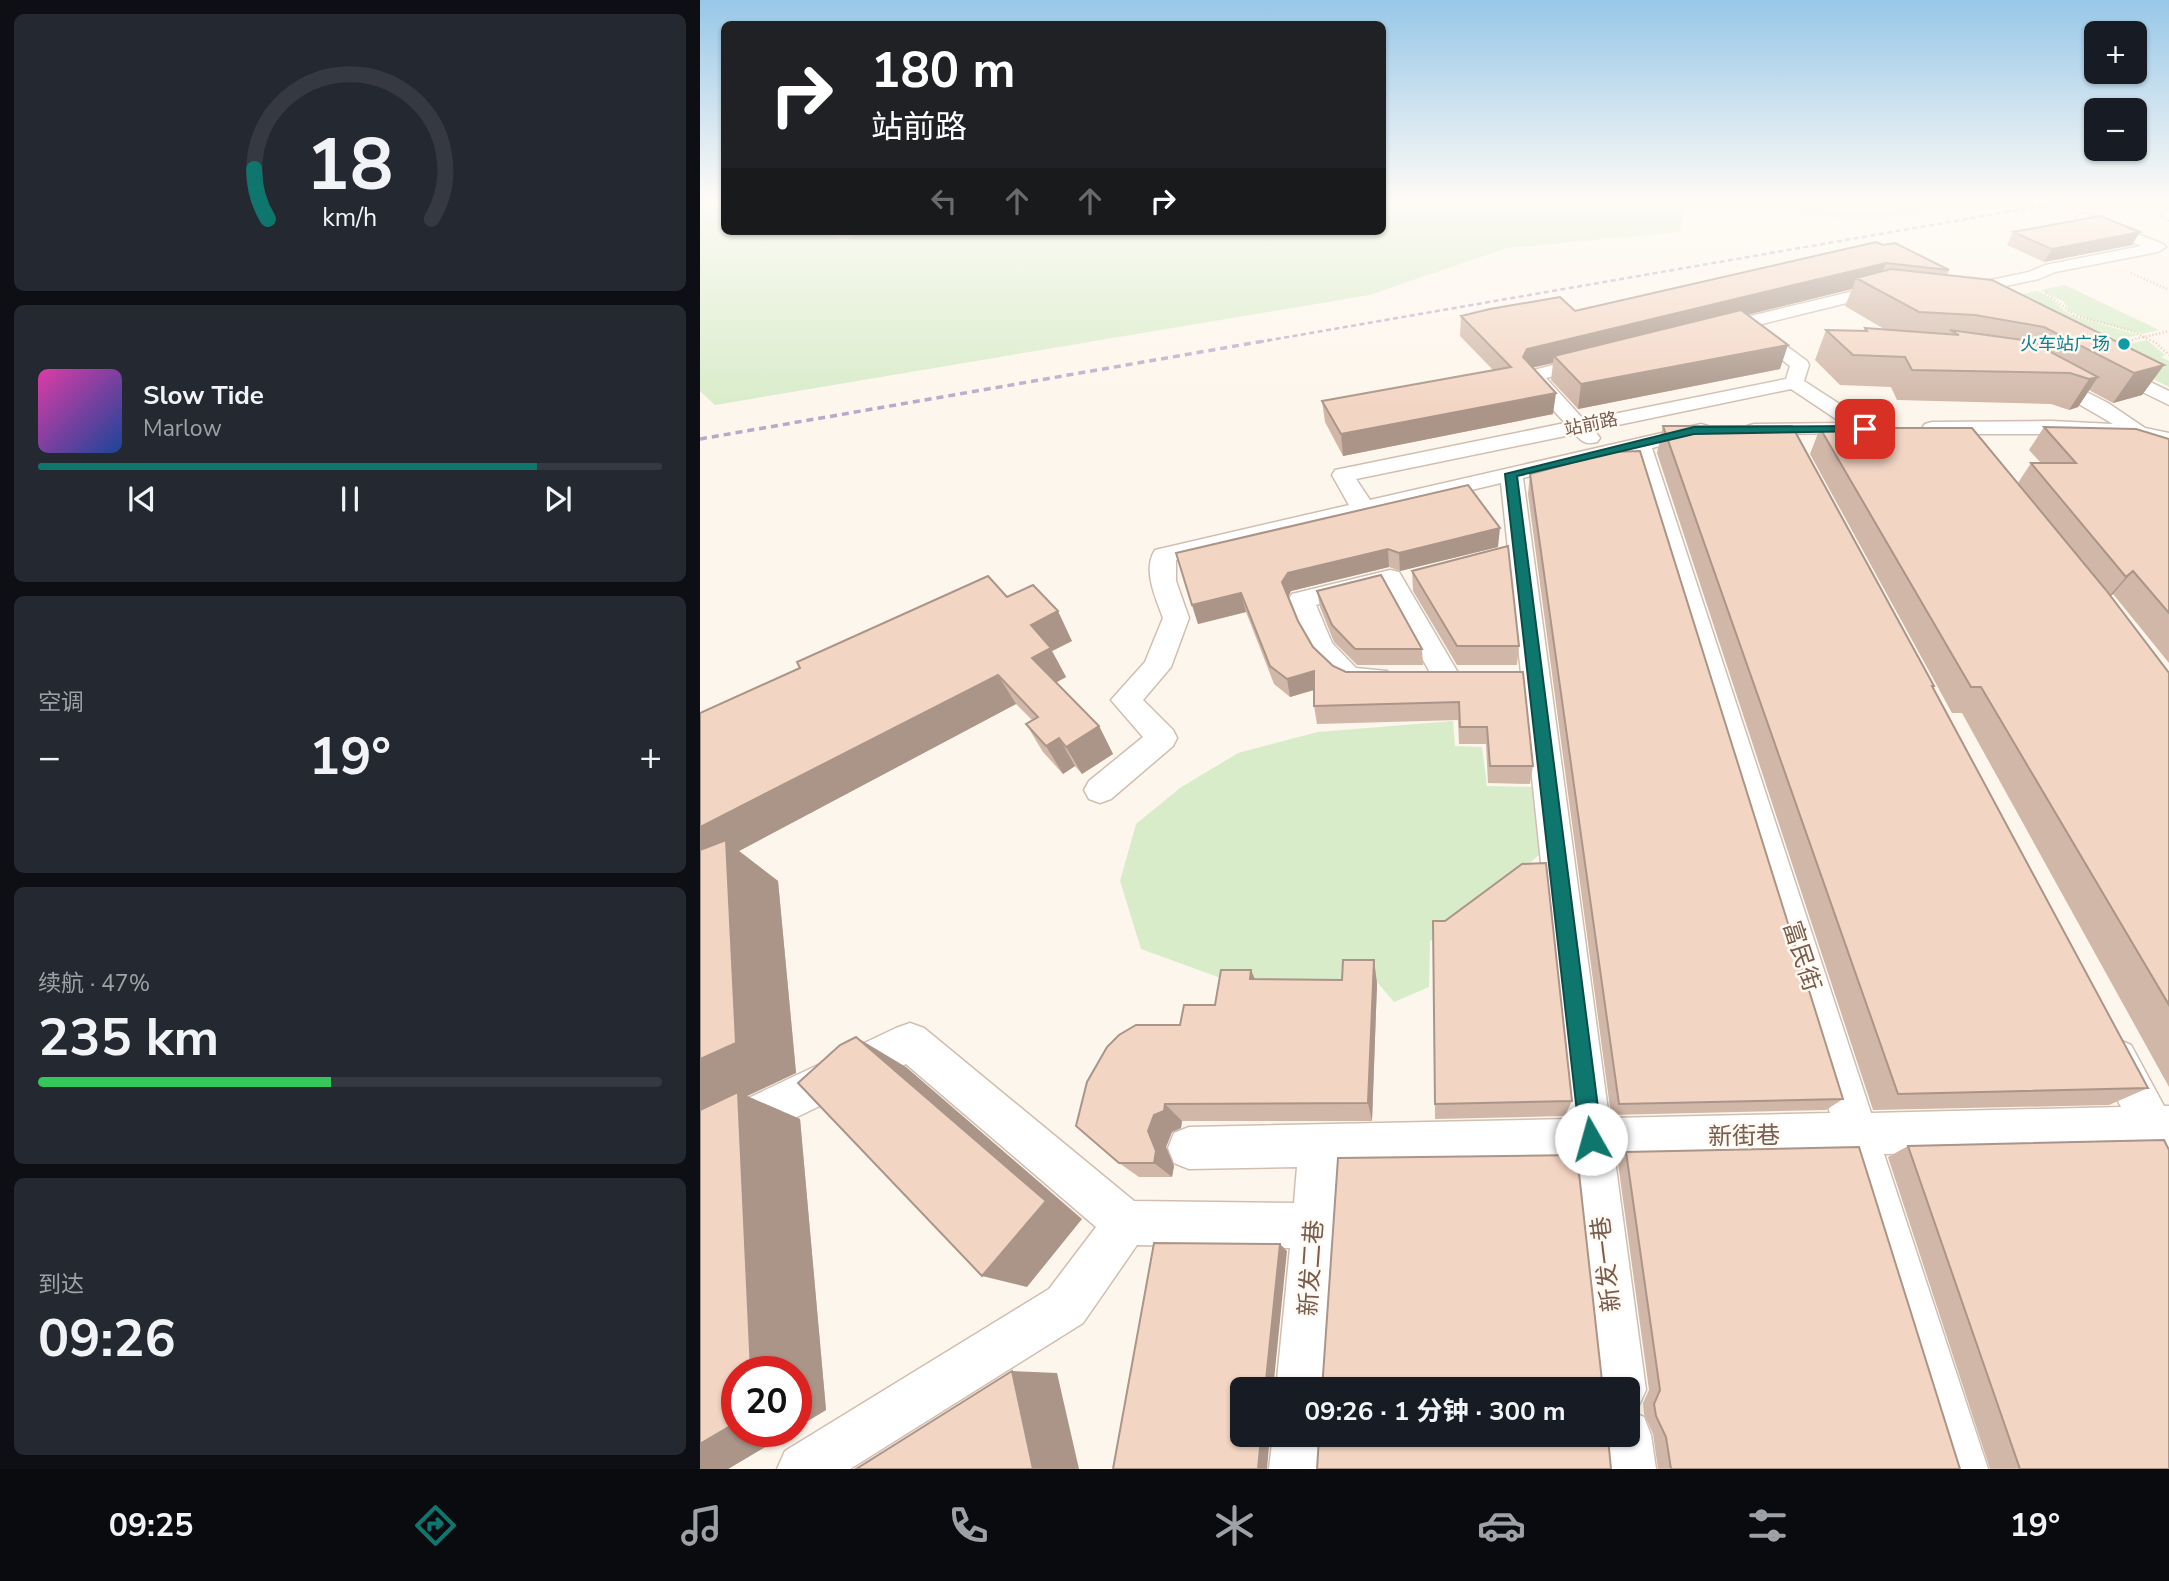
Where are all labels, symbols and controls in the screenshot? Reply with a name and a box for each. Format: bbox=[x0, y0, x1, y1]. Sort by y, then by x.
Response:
map controls bbox=[2084, 21, 2147, 161]
button: + bbox=[2084, 21, 2147, 84]
text: 180 m bbox=[871, 37, 1015, 104]
icon: right bbox=[756, 49, 847, 140]
button: − bbox=[2084, 98, 2147, 161]
text: 站前路 bbox=[871, 106, 967, 149]
text: 18 bbox=[306, 115, 394, 215]
icon: left bbox=[925, 182, 963, 220]
icon: ahead bbox=[998, 182, 1036, 220]
icon: ahead bbox=[1071, 182, 1109, 220]
icon: right bbox=[1144, 182, 1182, 220]
text: km/h bbox=[322, 200, 378, 234]
place label: 火车站广场 bbox=[2020, 332, 2110, 356]
marker: 火车站广场 bbox=[2116, 336, 2132, 352]
text: Slow Tide bbox=[143, 378, 264, 413]
pin bbox=[1835, 399, 1895, 459]
street label: 站前路 bbox=[1562, 407, 1620, 441]
icon: arrive bbox=[1846, 410, 1884, 448]
text: Marlow bbox=[143, 413, 222, 444]
icon: previous bbox=[123, 480, 161, 518]
icon: pause bbox=[331, 480, 369, 518]
icon: next bbox=[539, 480, 577, 518]
text: 空调 bbox=[38, 687, 84, 718]
text: 19° bbox=[309, 721, 391, 792]
text: − bbox=[38, 732, 61, 783]
text: + bbox=[639, 732, 662, 783]
street label: 富民街 bbox=[1776, 917, 1828, 995]
text: 续航 · 47% bbox=[38, 968, 150, 999]
text: 235 km bbox=[38, 1002, 219, 1073]
position arrow bbox=[1554, 1102, 1628, 1176]
street label: 新街巷 bbox=[1708, 1119, 1780, 1153]
street label: 新发一巷 bbox=[1584, 1214, 1628, 1314]
street label: 新发二巷 bbox=[1292, 1219, 1330, 1317]
text: 到达 bbox=[38, 1269, 84, 1300]
text: 09:26 bbox=[38, 1303, 176, 1374]
speed limit sign: 20 bbox=[721, 1356, 812, 1447]
text: 09:26 · 1 分钟 · 300 m bbox=[1304, 1394, 1566, 1429]
icon: directions bbox=[411, 1501, 460, 1550]
icon: music bbox=[677, 1501, 726, 1550]
icon: phone bbox=[944, 1501, 993, 1550]
icon: climate bbox=[1210, 1501, 1259, 1550]
icon: car bbox=[1477, 1501, 1526, 1550]
icon: filters bbox=[1743, 1501, 1792, 1550]
text: 09:25 bbox=[109, 1504, 193, 1547]
text: 19° bbox=[2010, 1504, 2060, 1547]

